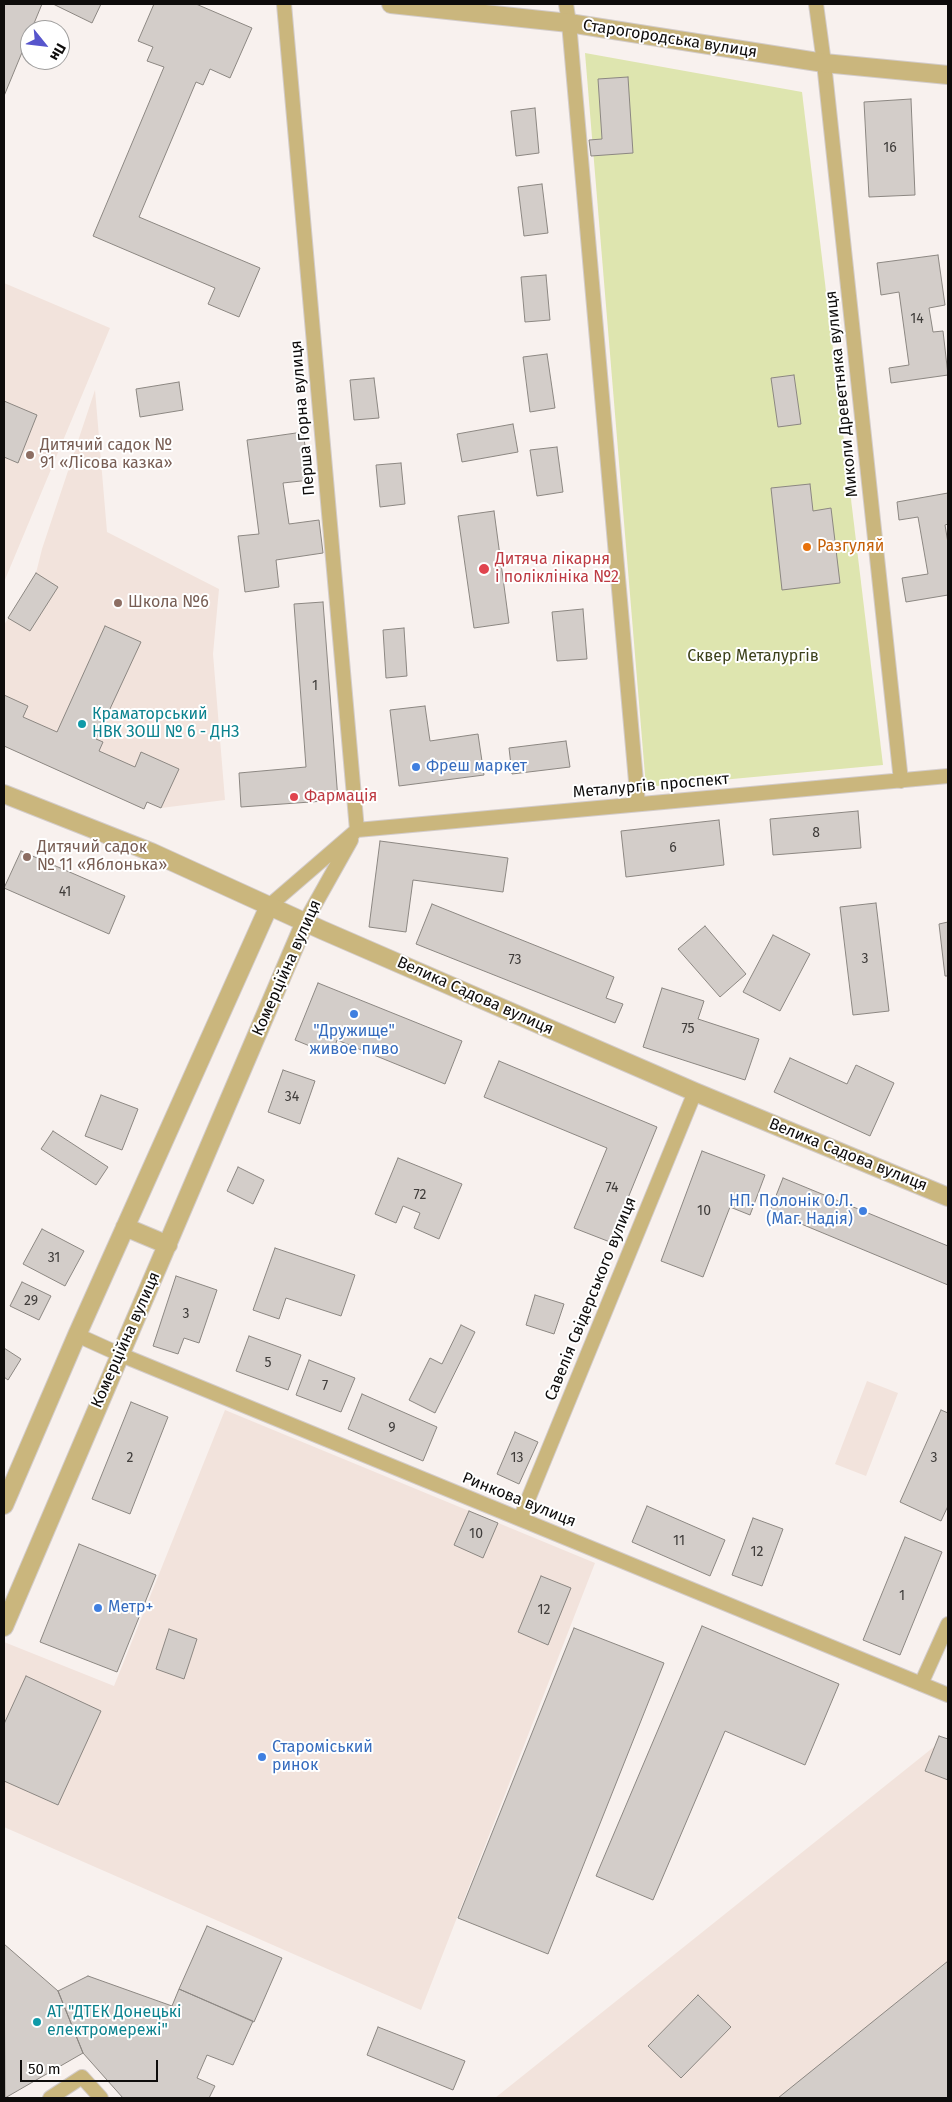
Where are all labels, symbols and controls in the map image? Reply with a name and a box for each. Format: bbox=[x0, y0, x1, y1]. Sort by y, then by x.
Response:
street label: Старогородська вулиця bbox=[582, 16, 758, 62]
north arrow bbox=[20, 20, 70, 70]
text: Пн bbox=[46, 40, 69, 64]
house number: 16 bbox=[883, 140, 897, 156]
street label: Миколи Древетняка вулиця bbox=[822, 290, 862, 498]
house number: 14 bbox=[910, 311, 924, 327]
street label: Перша Горна вулиця bbox=[287, 339, 319, 497]
place label: Дитячий садок № 91 «Лісова казка» bbox=[40, 436, 173, 474]
marker: Дитячий садок № 91 «Лісова казка» bbox=[24, 449, 36, 461]
place label: Разгуляй bbox=[817, 537, 884, 557]
marker: Разгуляй bbox=[801, 541, 813, 553]
place label: Дитяча лікарня і поліклініка №2 bbox=[495, 550, 619, 588]
marker: Дитяча лікарня і поліклініка №2 bbox=[477, 562, 491, 576]
place label: Школа №6 bbox=[128, 593, 209, 613]
marker: Школа №6 bbox=[112, 597, 124, 609]
park label: Сквер Металургів bbox=[687, 647, 819, 667]
house number: 1 bbox=[312, 678, 318, 694]
place label: Краматорський НВК ЗОШ № 6 - ДНЗ bbox=[92, 705, 239, 743]
marker: Краматорський НВК ЗОШ № 6 - ДНЗ bbox=[76, 718, 88, 730]
place label: Фреш маркет bbox=[426, 757, 527, 777]
marker: Фреш маркет bbox=[410, 761, 422, 773]
street label: Металургів проспект bbox=[572, 770, 730, 802]
place label: Фармація bbox=[304, 787, 377, 807]
marker: Фармація bbox=[288, 791, 300, 803]
house number: 8 bbox=[812, 825, 820, 841]
place label: Дитячий садок № 11 «Яблонька» bbox=[37, 838, 167, 876]
house number: 6 bbox=[669, 840, 677, 856]
marker: Дитячий садок № 11 «Яблонька» bbox=[21, 851, 33, 863]
house number: 41 bbox=[59, 884, 71, 900]
street label: Комерційна вулиця bbox=[248, 897, 326, 1039]
house number: 3 bbox=[862, 951, 868, 967]
house number: 73 bbox=[508, 952, 522, 968]
street label: Велика Садова вулиця bbox=[394, 953, 556, 1039]
marker: "Дружище" живое пиво bbox=[348, 1008, 360, 1020]
house number: 75 bbox=[681, 1021, 695, 1037]
place label: "Дружище" живое пиво bbox=[309, 1022, 399, 1060]
house number: 34 bbox=[285, 1089, 299, 1105]
street label: Велика Садова вулиця bbox=[766, 1114, 930, 1196]
house number: 74 bbox=[605, 1180, 619, 1196]
house number: 72 bbox=[414, 1187, 426, 1203]
place label: НП. Полонік О.Л. (Маг. Надія) bbox=[729, 1192, 853, 1230]
street label: Савелія Свідерського вулиця bbox=[541, 1194, 641, 1404]
house number: 10 bbox=[697, 1203, 711, 1219]
marker: НП. Полонік О.Л. (Маг. Надія) bbox=[857, 1205, 869, 1217]
house number: 31 bbox=[48, 1250, 60, 1266]
street label: Комерційна вулиця bbox=[87, 1269, 165, 1411]
house number: 29 bbox=[24, 1293, 38, 1309]
house number: 3 bbox=[183, 1306, 189, 1322]
house number: 5 bbox=[264, 1355, 272, 1371]
house number: 7 bbox=[322, 1378, 328, 1394]
house number: 9 bbox=[388, 1420, 396, 1436]
house number: 2 bbox=[127, 1450, 133, 1466]
house number: 13 bbox=[510, 1450, 524, 1466]
house number: 3 bbox=[931, 1450, 937, 1466]
street label: Ринкова вулиця bbox=[459, 1468, 579, 1532]
house number: 10 bbox=[469, 1526, 483, 1542]
house number: 11 bbox=[673, 1533, 685, 1549]
house number: 12 bbox=[751, 1544, 763, 1560]
house number: 1 bbox=[899, 1588, 905, 1604]
place label: Метр+ bbox=[108, 1598, 153, 1618]
marker: Метр+ bbox=[92, 1602, 104, 1614]
house number: 12 bbox=[538, 1602, 550, 1618]
place label: Староміський ринок bbox=[272, 1738, 373, 1776]
marker: Староміський ринок bbox=[256, 1751, 268, 1763]
place label: АТ "ДТЕК Донецькі електромережі" bbox=[47, 2003, 182, 2041]
marker: АТ "ДТЕК Донецькі електромережі" bbox=[31, 2016, 43, 2028]
scale bar bbox=[22, 2050, 160, 2082]
text: 50 m bbox=[28, 2060, 61, 2078]

